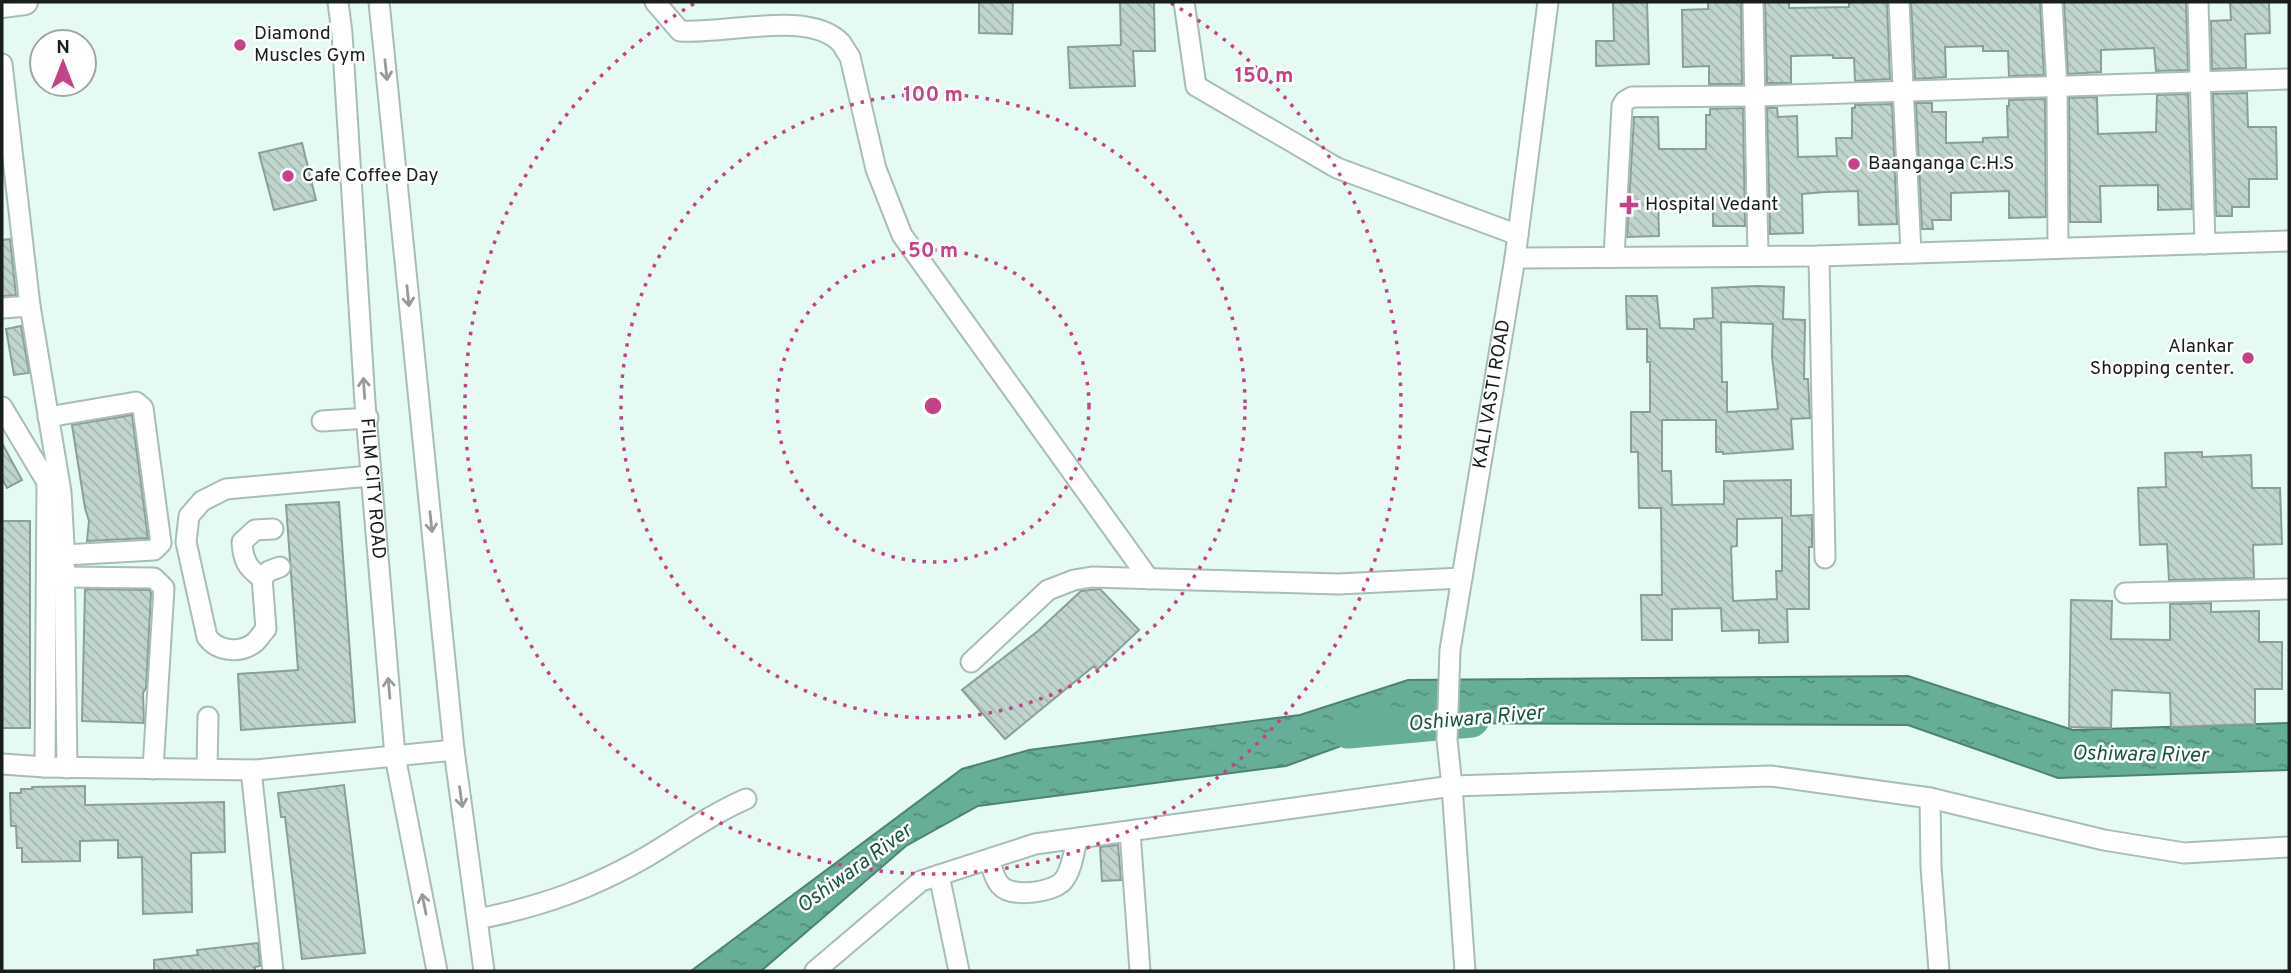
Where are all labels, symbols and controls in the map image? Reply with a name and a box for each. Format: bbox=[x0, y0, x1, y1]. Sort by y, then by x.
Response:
place label: Diamond Muscles Gym bbox=[254, 22, 366, 68]
north arrow bbox=[28, 28, 98, 98]
text: N bbox=[56, 36, 70, 60]
marker: Diamond Muscles Gym bbox=[232, 37, 248, 53]
one-way arrow bbox=[379, 58, 392, 80]
text: 150 m bbox=[1235, 63, 1293, 90]
text: 100 m bbox=[903, 82, 963, 109]
place label: Baanganga C.H.S bbox=[1868, 152, 2014, 176]
marker: Baanganga C.H.S bbox=[1846, 156, 1862, 172]
place label: Cafe Coffee Day bbox=[302, 164, 439, 188]
marker: Cafe Coffee Day bbox=[280, 168, 296, 184]
place label: Hospital Vedant bbox=[1645, 193, 1779, 217]
marker: Hospital Vedant bbox=[1619, 195, 1639, 215]
text: 50 m bbox=[908, 238, 958, 265]
one-way arrow bbox=[402, 284, 415, 307]
street label: KALI VASTI ROAD bbox=[1468, 318, 1517, 471]
place label: Alankar Shopping center. bbox=[2090, 335, 2235, 381]
marker: Alankar Shopping center. bbox=[2240, 350, 2256, 366]
one-way arrow bbox=[358, 377, 371, 400]
centre of rings bbox=[921, 394, 945, 418]
street label: FILM CITY ROAD bbox=[354, 417, 390, 560]
one-way arrow bbox=[425, 511, 438, 533]
one-way arrow bbox=[382, 677, 395, 700]
water label: Oshiwara River bbox=[1407, 699, 1547, 738]
water label: Oshiwara River bbox=[2072, 740, 2210, 770]
one-way arrow bbox=[454, 785, 467, 808]
water label: Oshiwara River bbox=[792, 817, 920, 920]
one-way arrow bbox=[417, 893, 430, 916]

